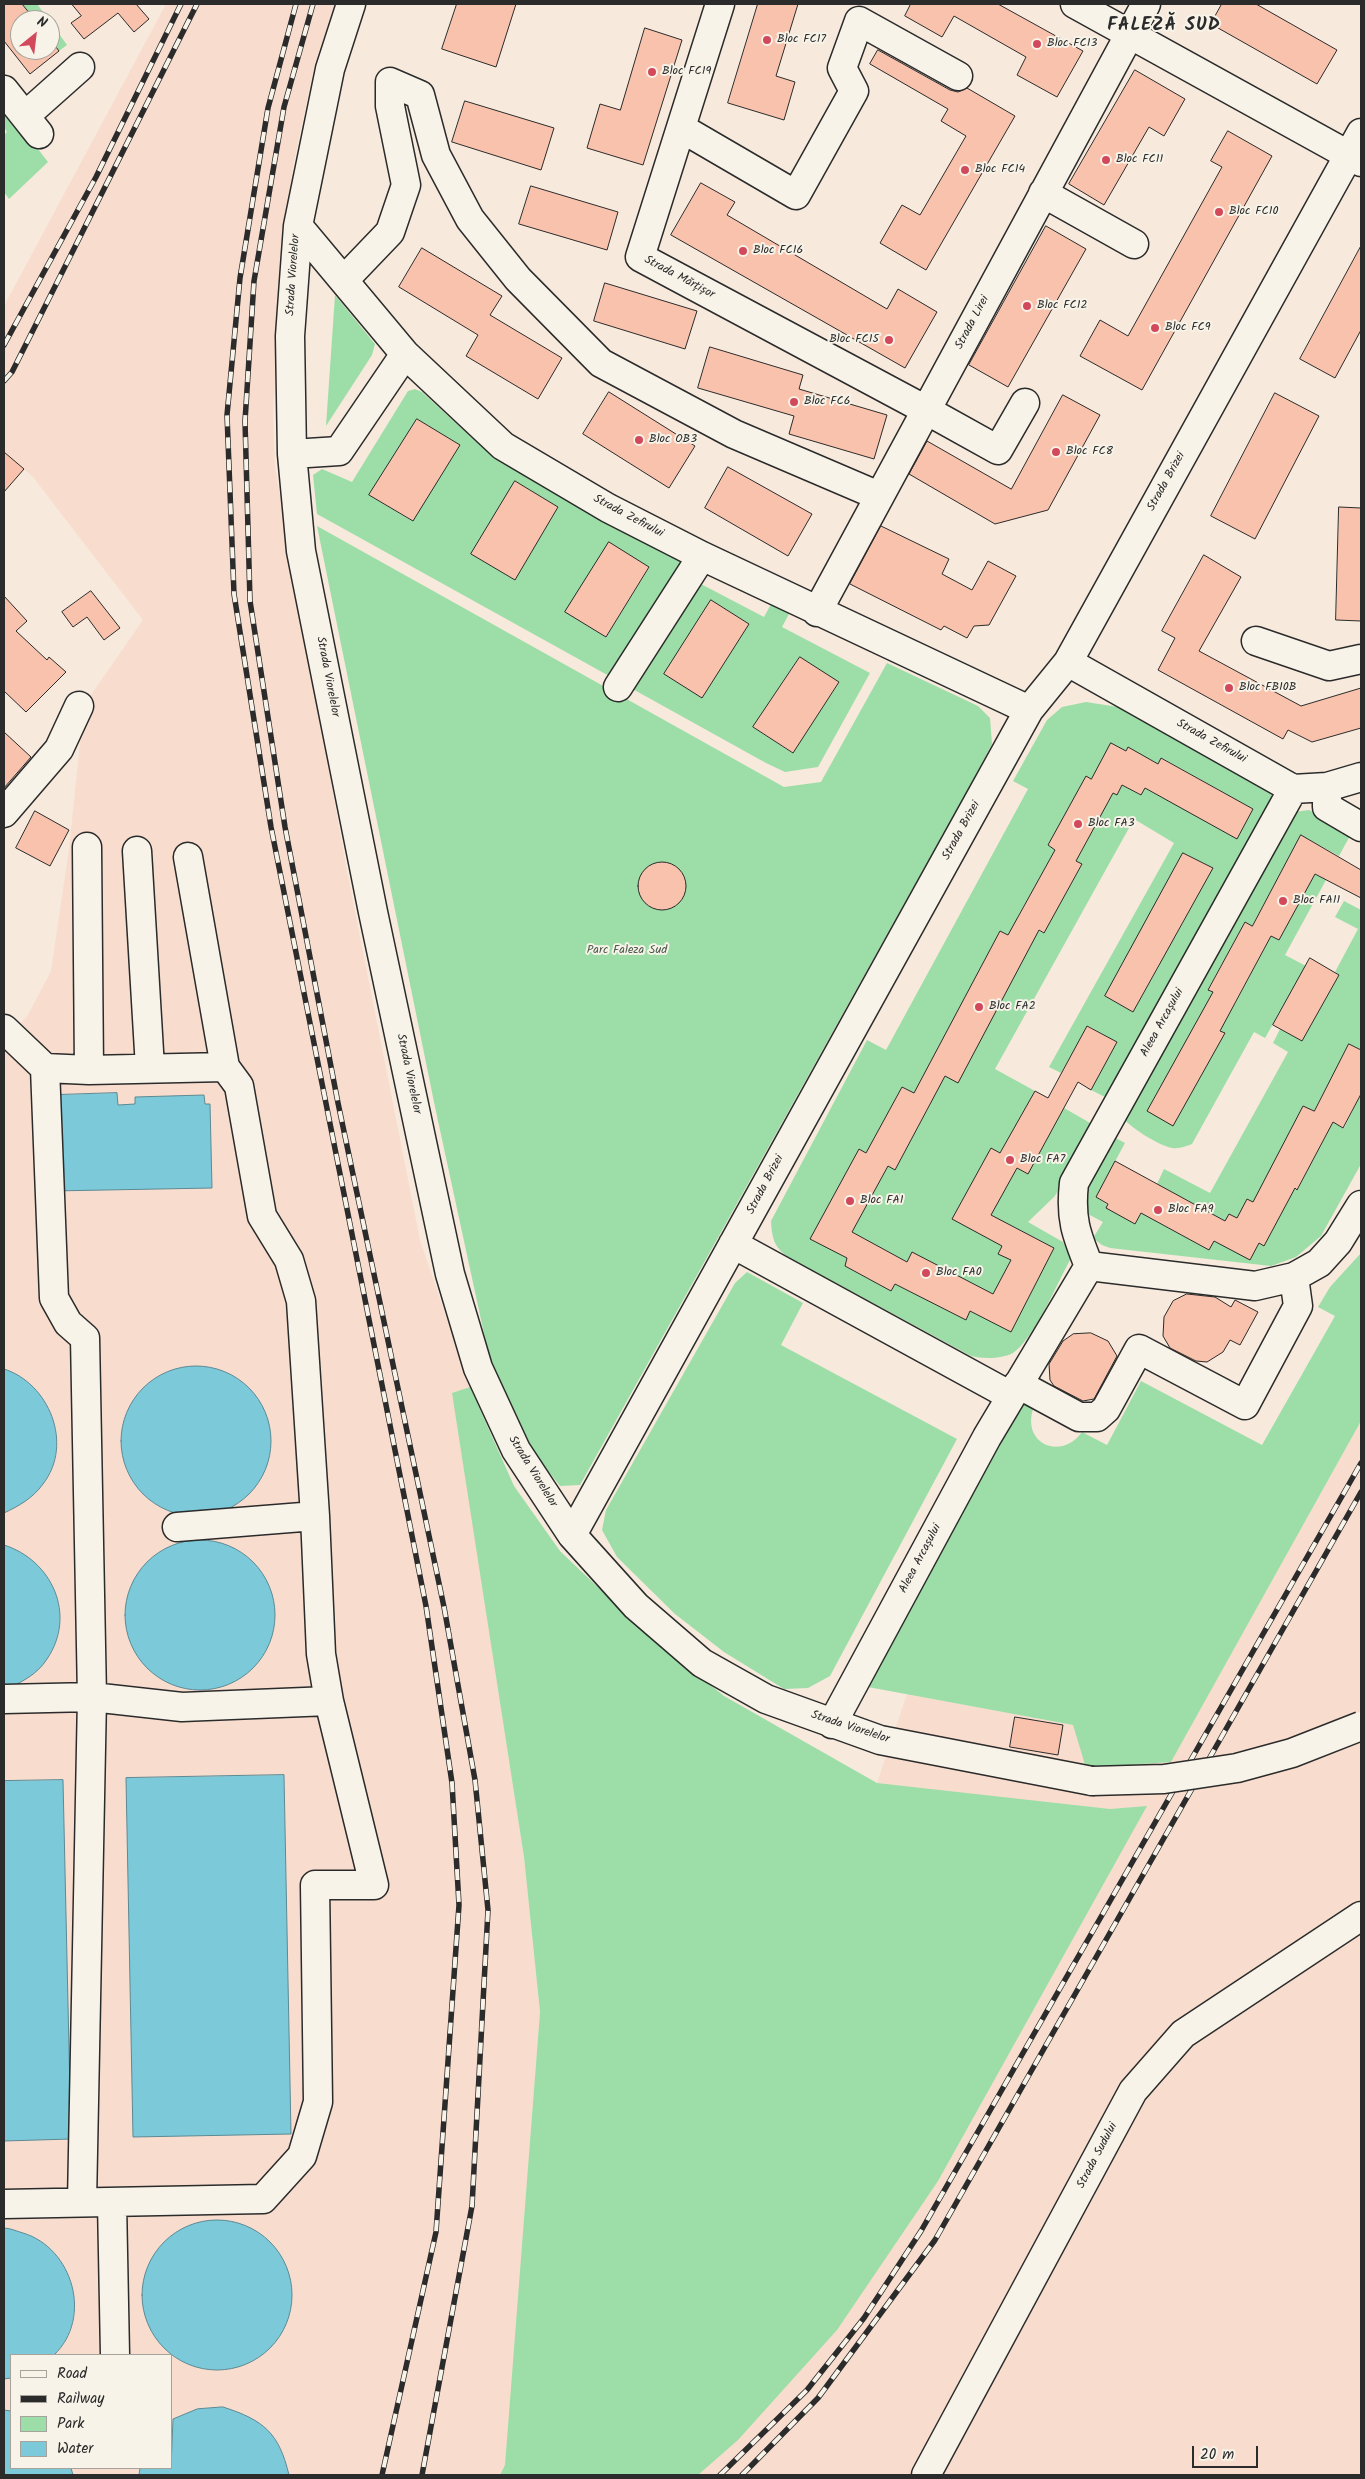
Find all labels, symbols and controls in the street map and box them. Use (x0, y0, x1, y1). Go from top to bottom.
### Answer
north arrow (10, 10, 60, 60)
text: N (33, 11, 51, 35)
district label: FALEZĂ SUD (1106, 16, 1222, 38)
place label: Bloc FC17 (777, 33, 826, 47)
marker: Bloc FC17 (761, 34, 773, 46)
place label: Bloc FC13 (1047, 37, 1097, 51)
marker: Bloc FC13 (1031, 38, 1043, 50)
place label: Bloc FC19 (662, 65, 711, 79)
marker: Bloc FC19 (646, 66, 658, 78)
place label: Bloc FC11 (1116, 153, 1163, 167)
marker: Bloc FC11 (1100, 154, 1112, 166)
place label: Bloc FC14 (975, 163, 1025, 177)
marker: Bloc FC14 (959, 164, 971, 176)
place label: Bloc FC10 (1229, 205, 1278, 219)
marker: Bloc FC10 (1213, 206, 1225, 218)
street label: Strada Viorelelor (284, 234, 304, 316)
place label: Bloc FC16 (753, 244, 803, 258)
marker: Bloc FC16 (737, 245, 749, 257)
street label: Strada Mărțișor (641, 253, 717, 303)
street label: Strada Lirei (953, 294, 993, 352)
place label: Bloc FC12 (1037, 299, 1087, 313)
marker: Bloc FC12 (1021, 300, 1033, 312)
place label: Bloc FC9 (1165, 321, 1210, 335)
marker: Bloc FC9 (1149, 322, 1161, 334)
place label: Bloc FC15 (829, 333, 879, 347)
marker: Bloc FC15 (883, 334, 895, 346)
place label: Bloc FC6 (804, 395, 850, 409)
marker: Bloc FC6 (788, 396, 800, 408)
place label: Bloc OB3 (649, 433, 697, 447)
marker: Bloc OB3 (633, 434, 645, 446)
place label: Bloc FC8 (1066, 445, 1113, 459)
marker: Bloc FC8 (1050, 446, 1062, 458)
street label: Strada Brizei (1145, 450, 1189, 514)
street label: Strada Zefirului (590, 492, 666, 542)
street label: Strada Viorelelor (312, 635, 342, 719)
place label: Bloc FB10B (1239, 681, 1297, 695)
marker: Bloc FB10B (1223, 682, 1235, 694)
street label: Strada Zefirului (1174, 717, 1248, 767)
street label: Strada Brizei (940, 799, 984, 863)
place label: Bloc FA3 (1088, 817, 1135, 831)
marker: Bloc FA3 (1072, 818, 1084, 830)
place label: Bloc FA11 (1293, 894, 1340, 908)
marker: Bloc FA11 (1277, 895, 1289, 907)
park label: Parc Faleza Sud (587, 944, 667, 958)
street label: Aleea Arcașului (1138, 986, 1188, 1060)
place label: Bloc FA2 (989, 1000, 1036, 1014)
marker: Bloc FA2 (973, 1001, 985, 1013)
street label: Strada Viorelelor (392, 1033, 424, 1115)
street label: Strada Brizei (744, 1153, 788, 1217)
place label: Bloc FA7 (1020, 1153, 1065, 1167)
marker: Bloc FA7 (1004, 1154, 1016, 1166)
place label: Bloc FA1 (860, 1194, 904, 1208)
marker: Bloc FA1 (844, 1195, 856, 1207)
place label: Bloc FA9 (1168, 1203, 1214, 1217)
marker: Bloc FA9 (1152, 1204, 1164, 1216)
place label: Bloc FA0 (936, 1266, 982, 1280)
marker: Bloc FA0 (920, 1267, 932, 1279)
street label: Strada Viorelelor (504, 1434, 560, 1510)
street label: Aleea Arcașului (897, 1522, 945, 1596)
street label: Strada Viorelelor (809, 1709, 891, 1747)
street label: Strada Sudului (1075, 2121, 1121, 2191)
legend (10, 2354, 172, 2469)
text: Road (57, 2362, 87, 2386)
text: Railway (57, 2387, 104, 2411)
text: Park (57, 2412, 84, 2436)
scale bar (1195, 2436, 1261, 2468)
text: Water (57, 2437, 93, 2461)
text: 20 m (1200, 2443, 1234, 2467)

